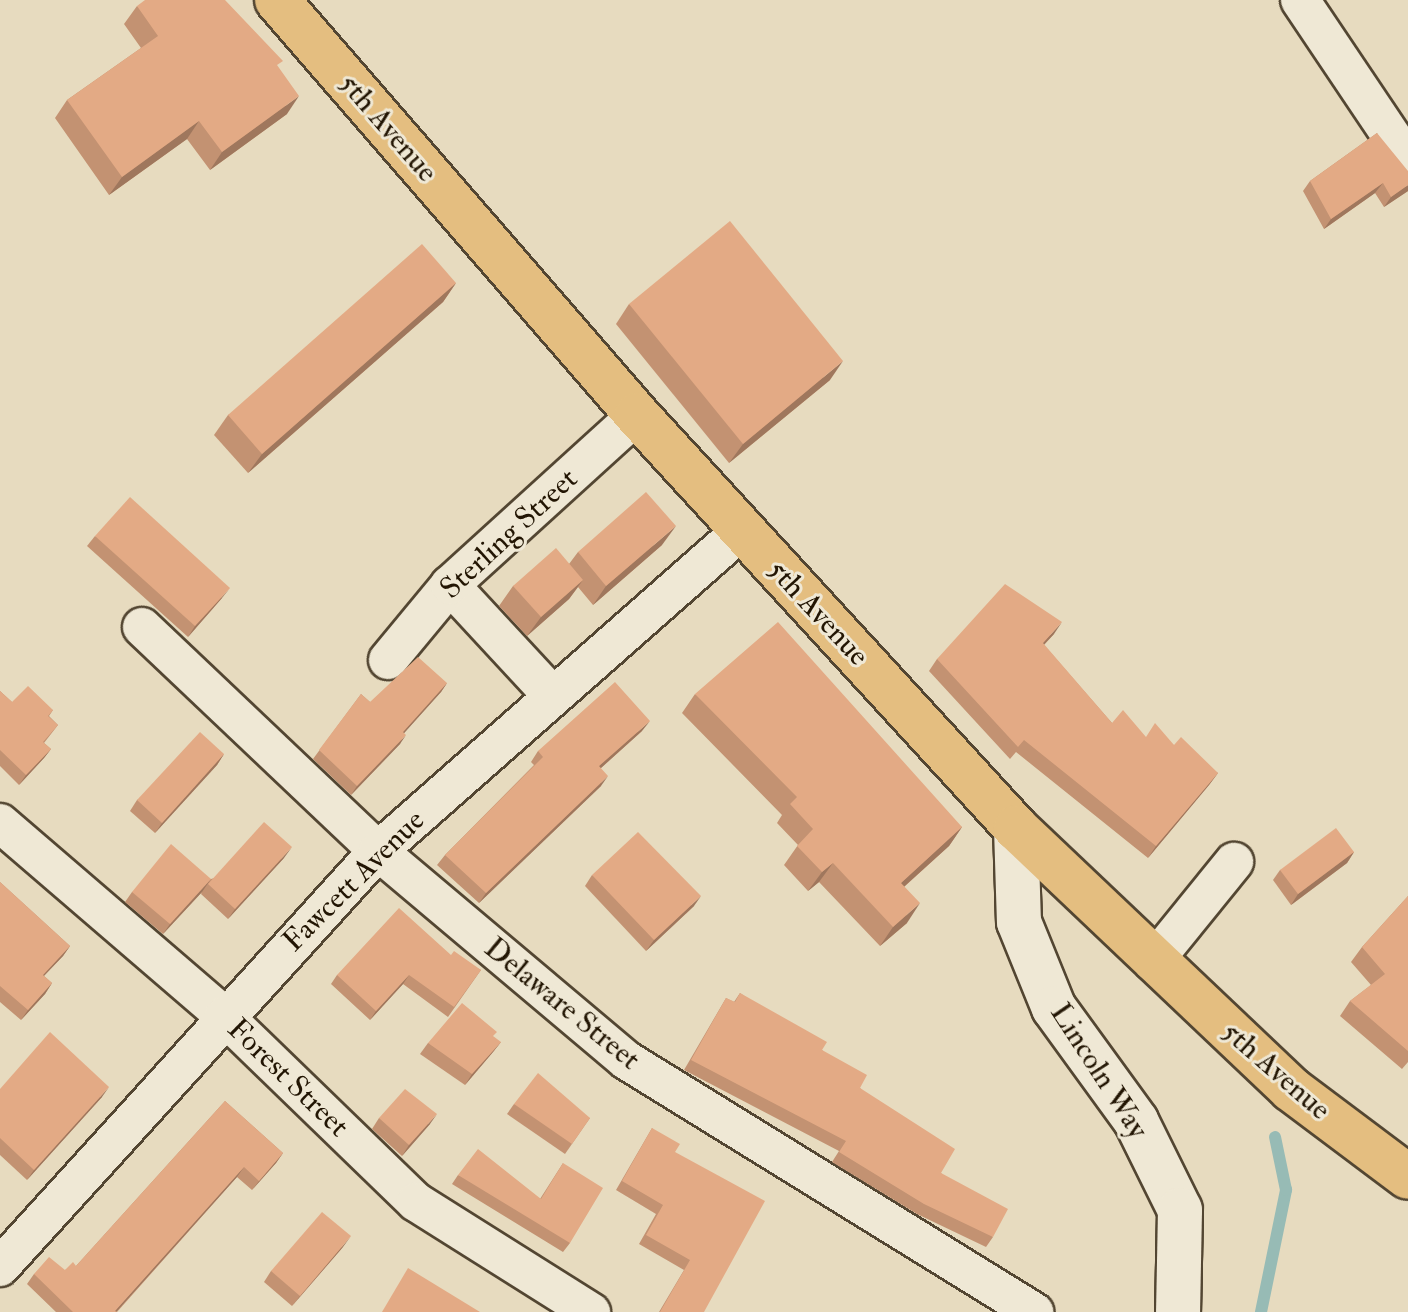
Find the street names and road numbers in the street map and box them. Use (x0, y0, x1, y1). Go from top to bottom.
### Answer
street label: 5th Avenue (331, 66, 445, 190)
street label: Sterling Street (433, 461, 585, 607)
street label: 5th Avenue (760, 553, 876, 673)
street label: Fawcett Avenue (276, 803, 432, 959)
street label: Delaware Street (477, 930, 647, 1078)
street label: Lincoln Way (1042, 997, 1156, 1145)
street label: Forest Street (220, 1011, 356, 1145)
street label: 5th Avenue (1214, 1014, 1338, 1128)

